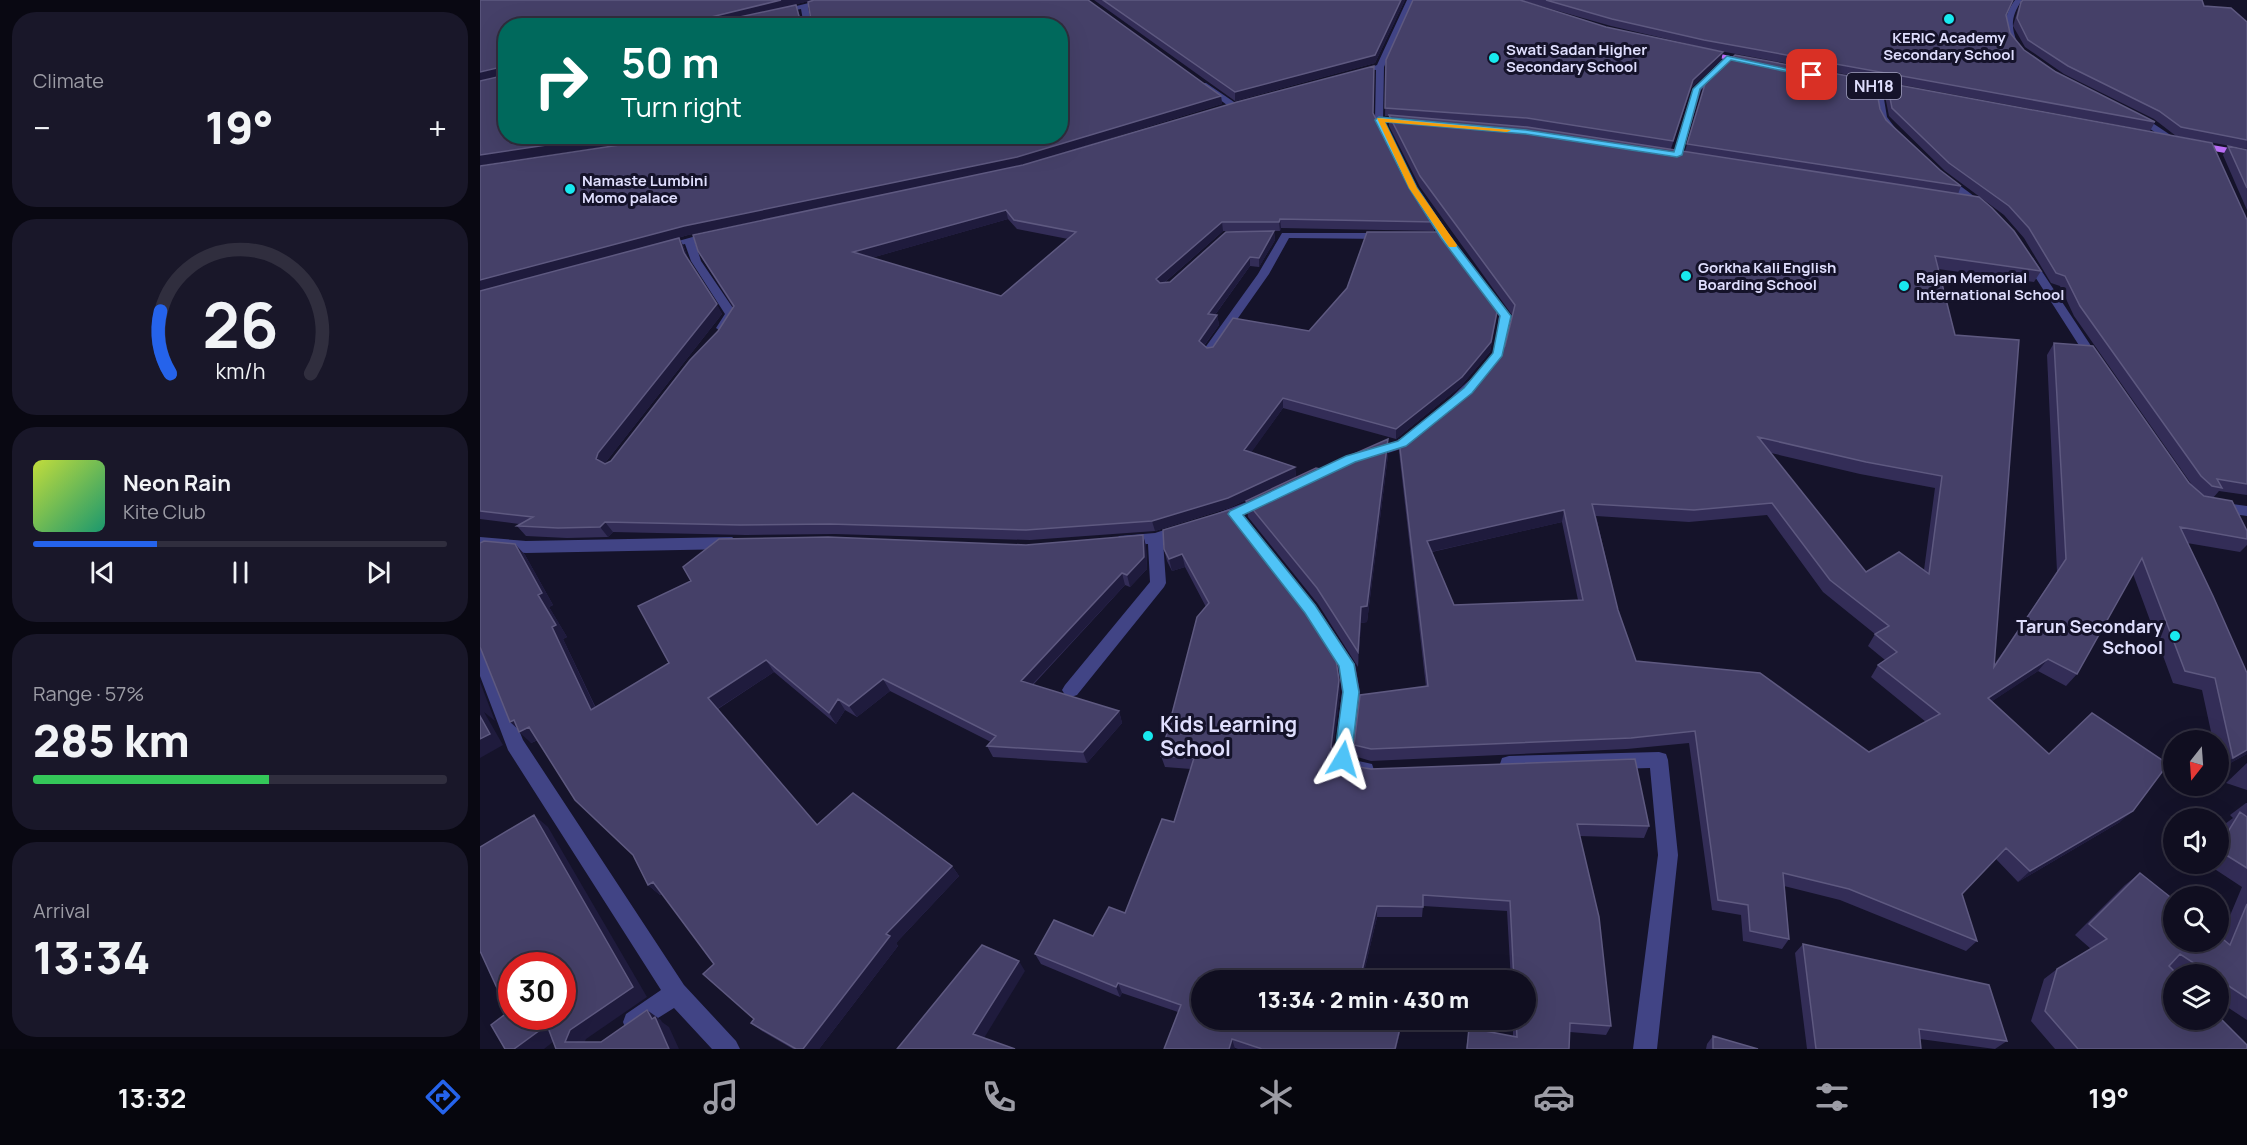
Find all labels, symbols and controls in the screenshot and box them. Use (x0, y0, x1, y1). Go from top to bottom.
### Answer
marker: KERIC Academy Secondary School (1942, 12, 1956, 26)
place label: KERIC Academy Secondary School (1883, 27, 2015, 65)
text: 50 m (621, 33, 719, 91)
place label: Swati Sadan Higher Secondary School (1506, 39, 1647, 77)
icon: right (522, 42, 600, 120)
pin (1786, 49, 1837, 100)
marker: Swati Sadan Higher Secondary School (1487, 51, 1501, 65)
icon: arrive (1795, 58, 1828, 91)
text: Climate (33, 67, 104, 94)
road number: NH18 (1847, 73, 1901, 99)
text: Turn right (621, 88, 742, 125)
text: 19° (205, 96, 274, 158)
text: − (33, 105, 51, 150)
text: + (428, 105, 447, 150)
place label: Namaste Lumbini Momo palace (582, 170, 708, 208)
marker: Namaste Lumbini Momo palace (563, 182, 577, 196)
place label: Gorkha Kali English Boarding School (1698, 257, 1836, 295)
place label: Rajan Memorial International School (1916, 267, 2065, 305)
marker: Gorkha Kali English Boarding School (1679, 269, 1693, 283)
marker: Rajan Memorial International School (1897, 279, 1911, 293)
text: 26 (202, 281, 278, 367)
text: km/h (215, 357, 265, 386)
text: Neon Rain (123, 468, 231, 498)
text: Kite Club (123, 498, 206, 525)
icon: previous (86, 556, 119, 589)
icon: pause (224, 556, 257, 589)
icon: next (362, 556, 395, 589)
place label: Tarun Secondary School (2016, 614, 2163, 659)
marker: Tarun Secondary School (2168, 629, 2182, 643)
text: Range · 57% (33, 680, 144, 707)
text: 285 km (33, 709, 190, 771)
place label: Kids Learning School (1160, 710, 1297, 762)
position arrow (1311, 727, 1375, 791)
marker: Kids Learning School (1141, 729, 1155, 743)
north arrow (2163, 730, 2229, 796)
map controls (2163, 730, 2229, 1030)
button: sound (2163, 808, 2229, 874)
button: search (2163, 886, 2229, 952)
text: Arrival (33, 897, 90, 924)
text: 13:34 (33, 926, 150, 988)
speed limit sign: 30 (498, 952, 576, 1030)
button: layers (2163, 964, 2229, 1030)
text: 13:34 · 2 min · 430 m (1258, 985, 1469, 1015)
icon: directions (422, 1076, 464, 1118)
icon: music (700, 1076, 742, 1118)
icon: phone (978, 1076, 1020, 1118)
icon: climate (1255, 1076, 1297, 1118)
icon: car (1533, 1076, 1575, 1118)
icon: filters (1811, 1076, 1853, 1118)
text: 13:32 (118, 1079, 186, 1116)
text: 19° (2088, 1079, 2129, 1116)

